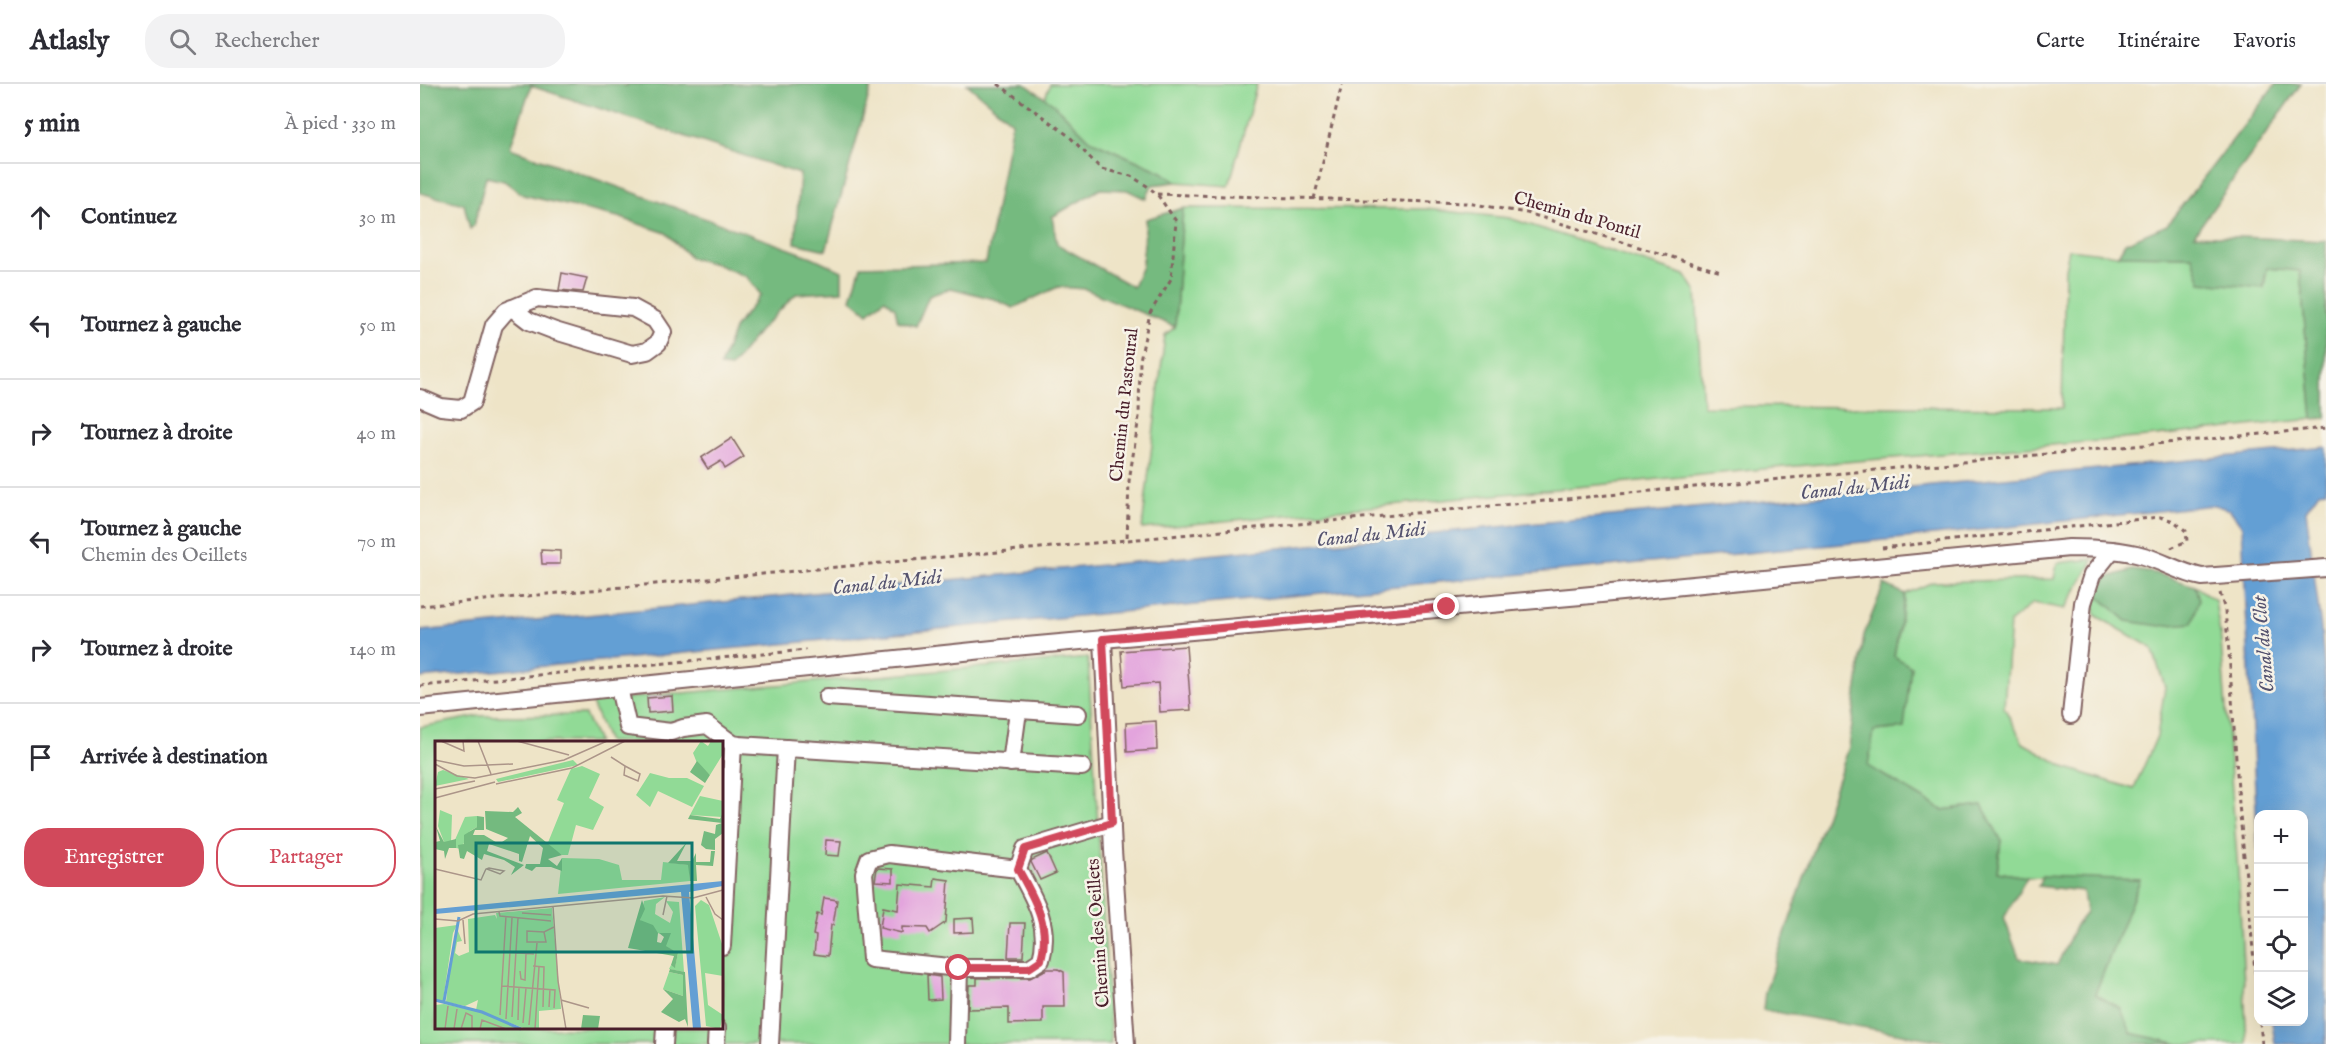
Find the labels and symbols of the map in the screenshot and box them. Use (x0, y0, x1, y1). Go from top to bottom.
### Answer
street label: Chemin du Pontil (1511, 187, 1643, 245)
street label: Chemin du Pastoural (1105, 327, 1145, 483)
water label: Canal du Midi (1799, 470, 1912, 506)
water label: Canal du Midi (1315, 517, 1428, 553)
water label: Canal du Midi (831, 565, 944, 601)
route end (1433, 593, 1459, 619)
water label: Canal du Clot (2247, 593, 2281, 694)
inset map (435, 741, 723, 1029)
street label: Chemin des Oeillets (1082, 858, 1116, 1008)
route start (945, 954, 971, 980)

